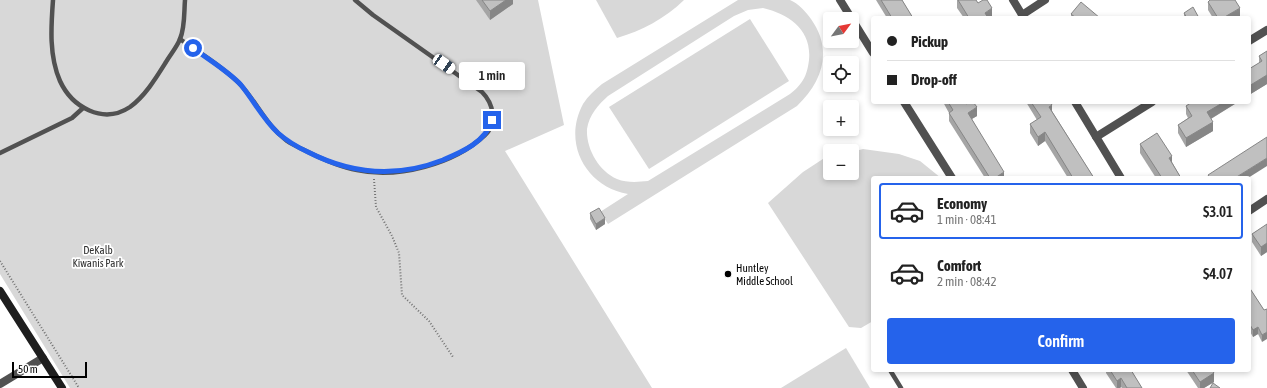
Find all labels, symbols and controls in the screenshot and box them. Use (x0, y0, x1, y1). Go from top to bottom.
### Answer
north arrow (823, 12, 859, 48)
map controls (823, 12, 859, 180)
text: Pickup (911, 33, 948, 50)
route start (184, 39, 202, 57)
car (431, 52, 457, 76)
button: locate (823, 56, 859, 92)
callout: 1 min (459, 62, 525, 90)
text: 1 min (479, 68, 505, 83)
text: Drop-off (911, 71, 957, 88)
button: + (823, 100, 859, 136)
route end (483, 111, 501, 129)
button: − (823, 144, 859, 180)
icon: car (889, 193, 925, 229)
text: Economy (937, 195, 987, 212)
text: $3.01 (1203, 203, 1233, 220)
text: 1 min · 08:41 (937, 212, 997, 227)
park label: DeKalb Kiwanis Park (72, 244, 124, 269)
icon: car (889, 255, 925, 291)
text: Comfort (937, 257, 981, 274)
place label: Huntley Middle School (736, 262, 793, 287)
text: $4.07 (1203, 265, 1233, 282)
marker: Huntley Middle School (723, 269, 733, 279)
text: 2 min · 08:42 (937, 274, 997, 289)
button: Confirm (887, 318, 1235, 364)
scale bar (12, 360, 87, 379)
text: 50 m (18, 363, 38, 375)

